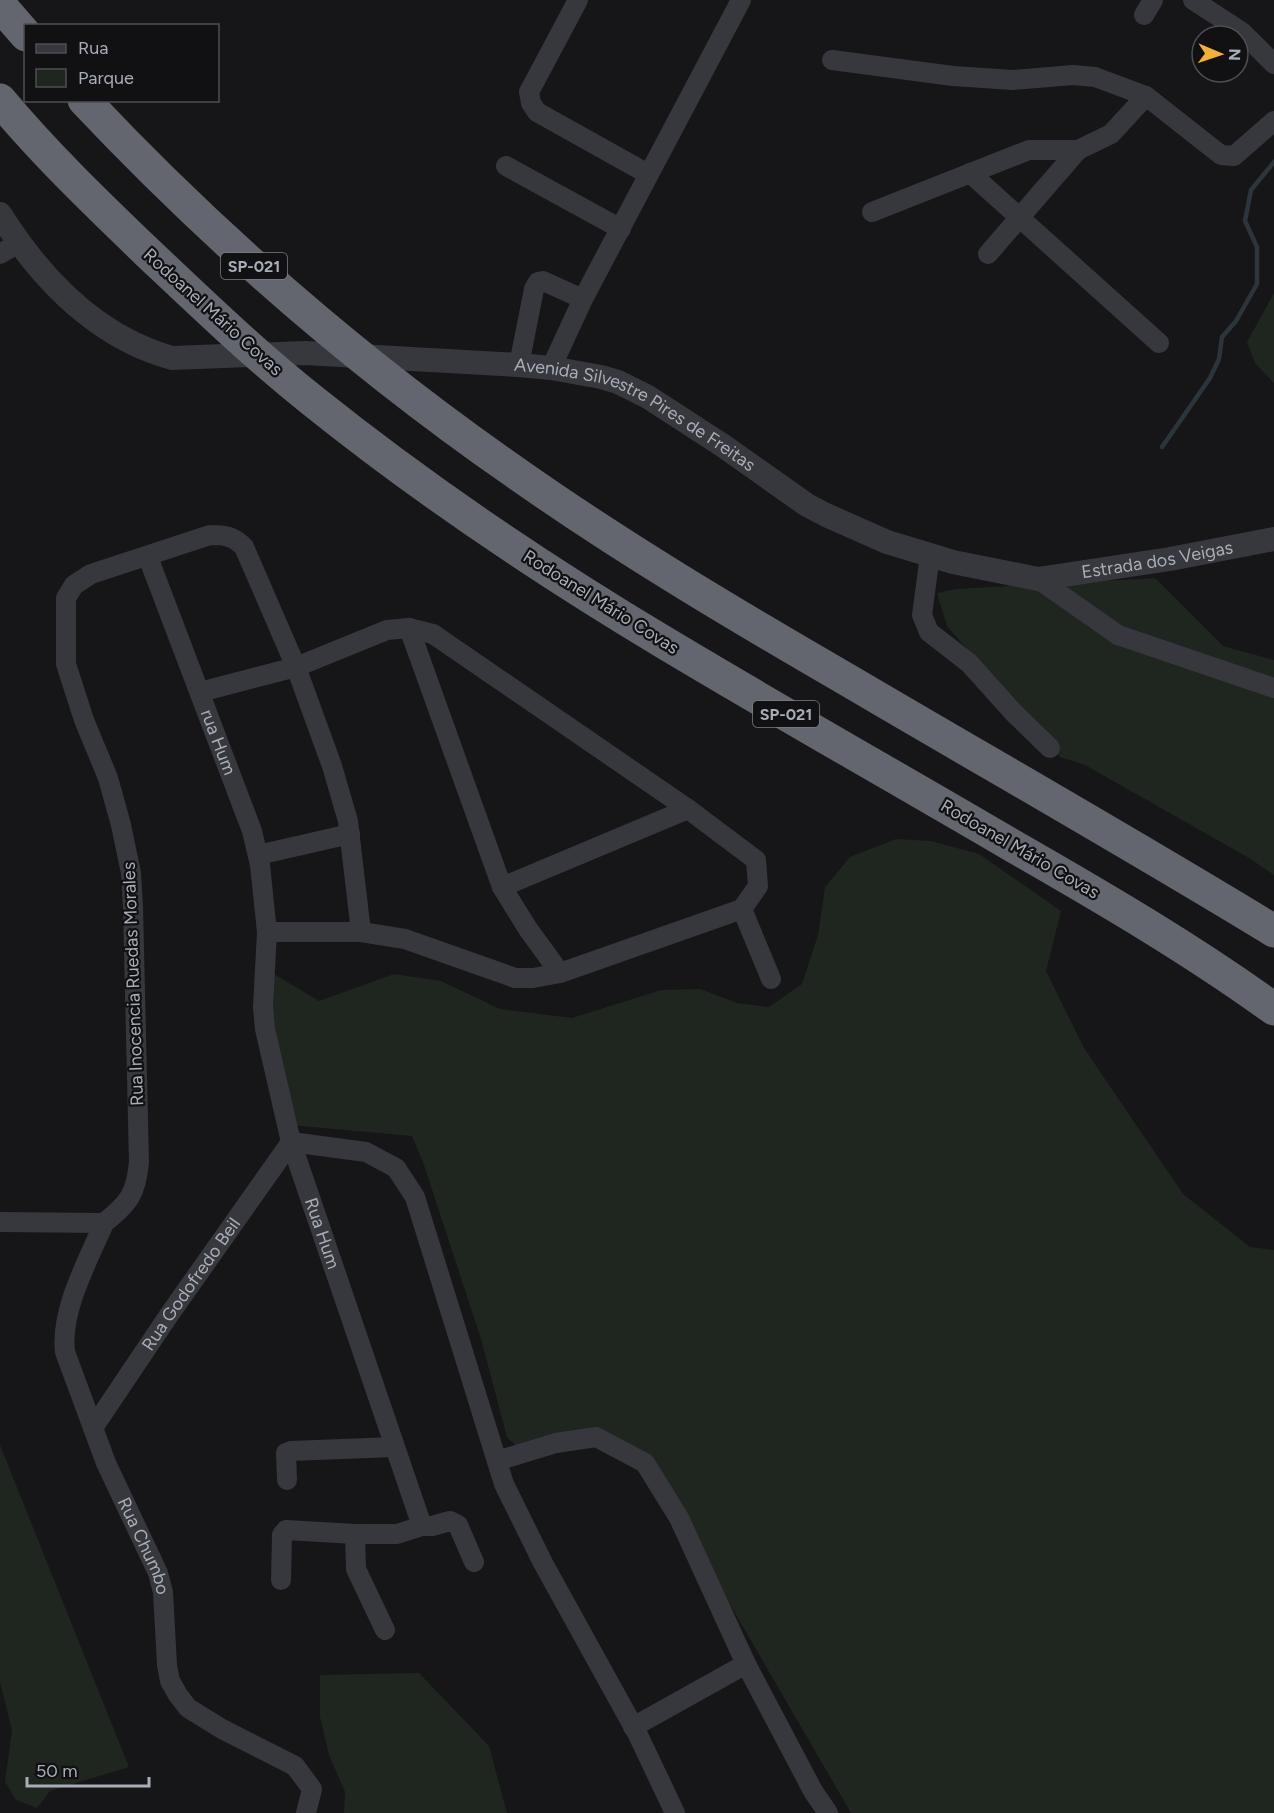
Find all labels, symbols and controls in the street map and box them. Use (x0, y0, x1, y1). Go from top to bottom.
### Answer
legend (24, 24, 219, 102)
north arrow (1190, 24, 1250, 84)
text: Rua (78, 37, 109, 59)
text: N (1225, 48, 1244, 61)
text: Parque (78, 67, 134, 89)
street label: Rodoanel Mário Covas (139, 244, 287, 380)
road number: SP-021 (221, 253, 287, 279)
street label: Avenida Silvestre Pires de Freitas (513, 354, 760, 476)
street label: Estrada dos Veigas (1080, 536, 1235, 583)
street label: Rodoanel Mário Covas (519, 545, 683, 659)
road number: SP-021 (753, 701, 819, 727)
street label: rua Hum (196, 706, 241, 778)
street label: Rodoanel Mário Covas (937, 795, 1103, 903)
street label: Rua Inocencia Ruedas Morales (118, 862, 148, 1106)
street label: Rua Hum (300, 1195, 344, 1272)
street label: Rua Godofredo Beil (137, 1214, 245, 1355)
street label: Rua Chumbo (113, 1494, 174, 1597)
scale bar (27, 1750, 148, 1788)
text: 50 m (36, 1760, 78, 1782)

